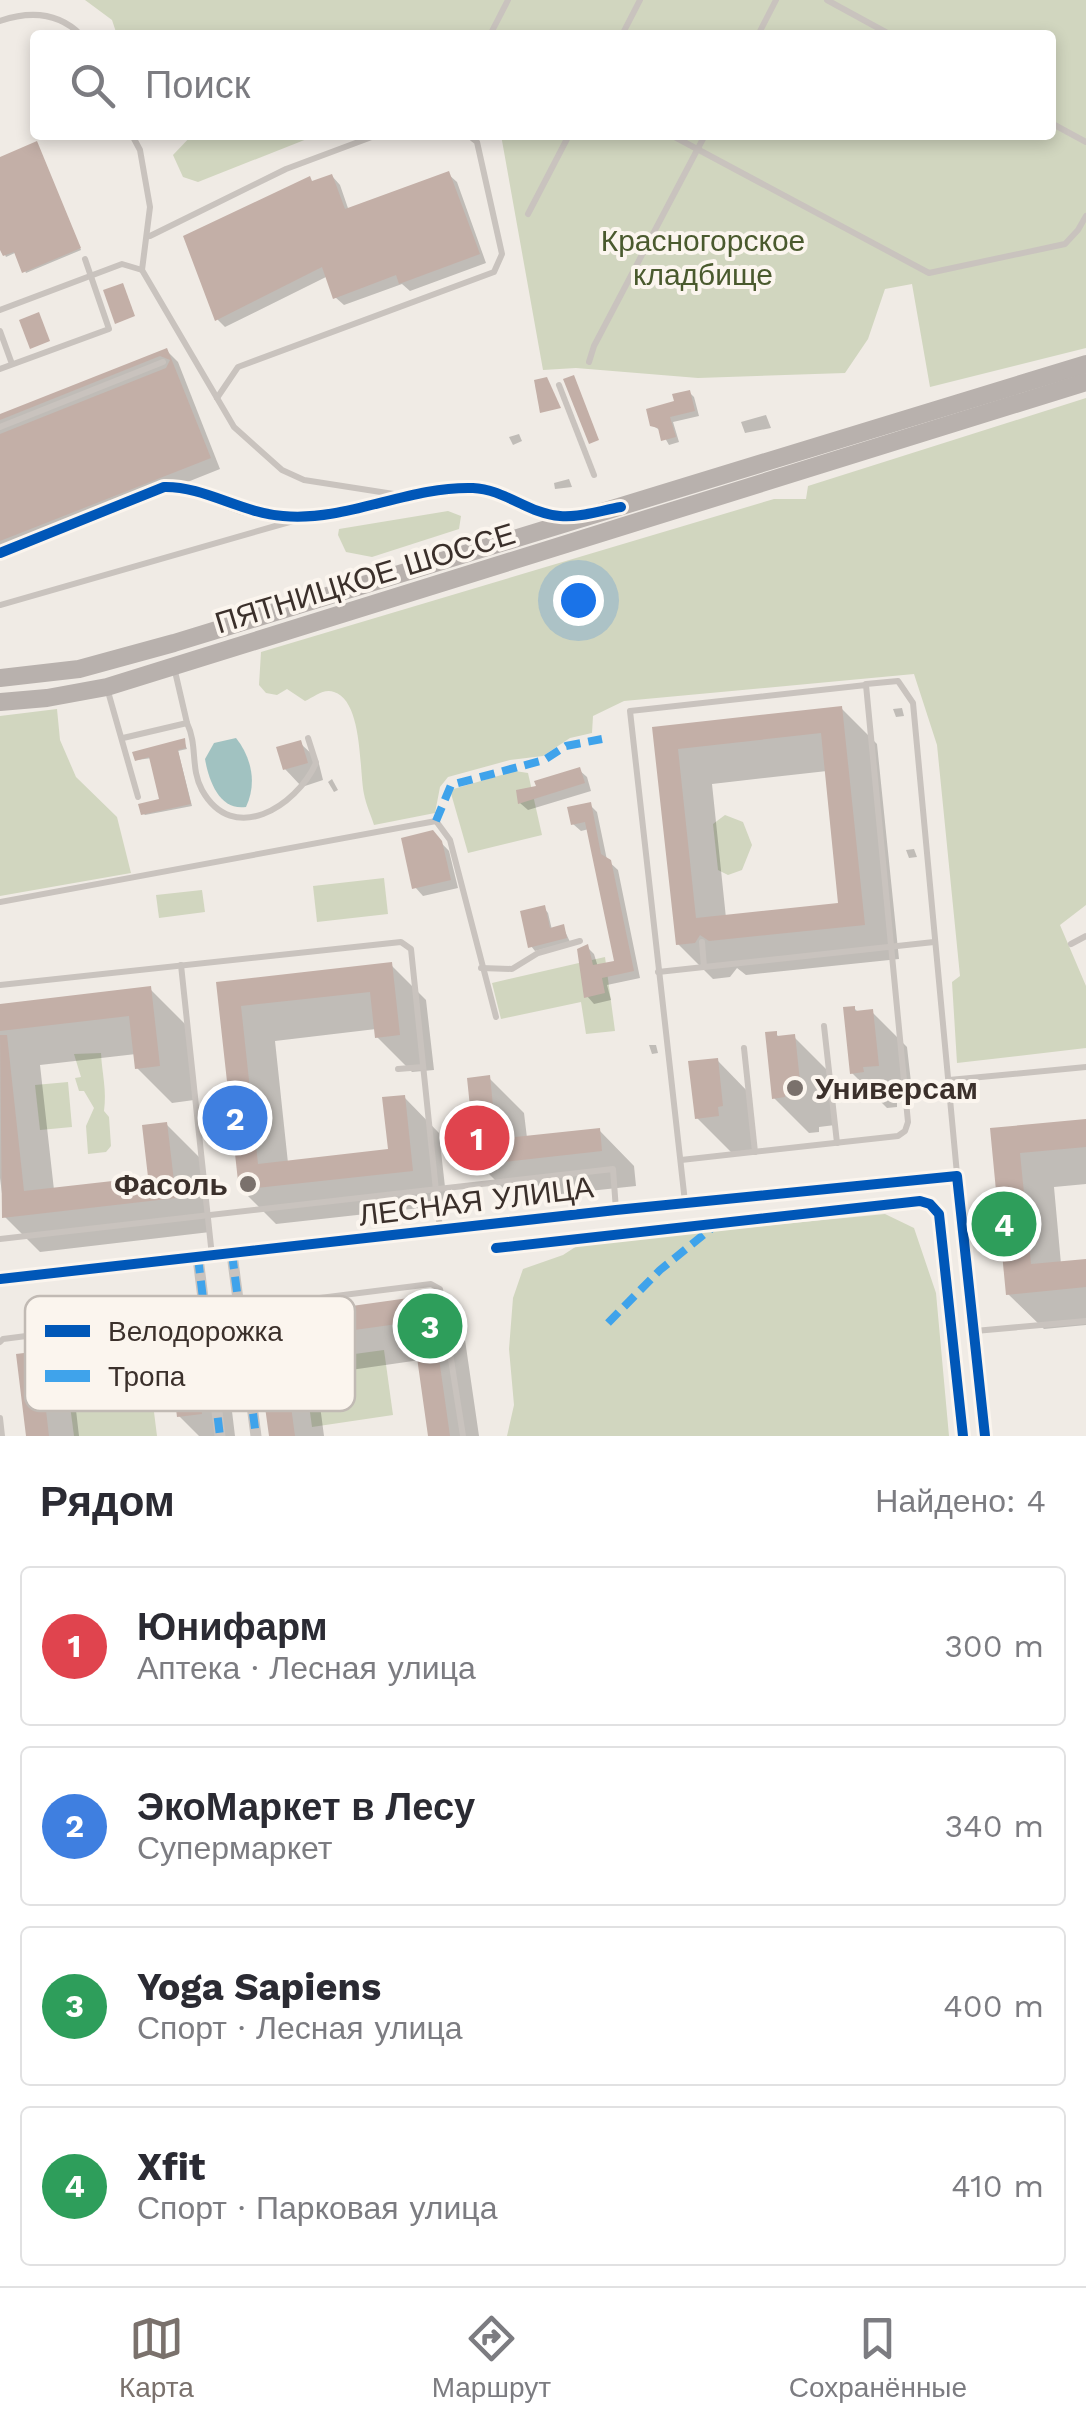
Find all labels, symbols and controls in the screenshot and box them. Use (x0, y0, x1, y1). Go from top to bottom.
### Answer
search box (30, 30, 1056, 140)
icon: search (65, 58, 120, 113)
text: Поиск (145, 63, 250, 107)
park label: Красногорское кладбище (601, 223, 805, 292)
street label: ПЯТНИЦКОЕ ШОССЕ (211, 516, 519, 640)
your location (553, 575, 604, 626)
place label: Универсам (815, 1071, 978, 1106)
marker: Универсам (784, 1077, 806, 1099)
pin: 2 (202, 1080, 268, 1156)
pin: 1 (444, 1100, 510, 1176)
place label: Фасоль (114, 1167, 228, 1202)
street label: ЛЕСНАЯ УЛИЦА (357, 1169, 595, 1233)
marker: Фасоль (237, 1173, 259, 1195)
pin: 4 (972, 1186, 1036, 1262)
pin: 3 (398, 1288, 462, 1364)
legend (25, 1296, 355, 1411)
text: Велодорожка (108, 1315, 283, 1348)
text: Тропа (108, 1360, 186, 1393)
text: Рядом (40, 1477, 175, 1526)
text: Найдено: 4 (875, 1482, 1046, 1520)
text: Юнифарм (137, 1605, 328, 1649)
text: 1 (68, 1627, 81, 1665)
text: 300 m (944, 1627, 1044, 1665)
text: Аптека · Лесная улица (137, 1649, 476, 1687)
text: ЭкоМаркет в Лесу (137, 1785, 475, 1829)
text: 2 (65, 1807, 84, 1845)
text: 340 m (944, 1807, 1044, 1845)
text: Супермаркет (137, 1829, 332, 1867)
text: Yoga Sapiens (137, 1965, 381, 2009)
text: 3 (65, 1987, 84, 2025)
text: 400 m (943, 1987, 1044, 2025)
text: Спорт · Лесная улица (137, 2009, 463, 2047)
text: Xfit (137, 2145, 205, 2189)
text: 4 (64, 2167, 85, 2205)
text: 410 m (951, 2167, 1044, 2205)
text: Спорт · Парковая улица (137, 2189, 497, 2227)
tab: Карта (119, 2311, 194, 2404)
tab: Маршрут (432, 2311, 551, 2404)
tab: Сохранённые (789, 2311, 967, 2404)

